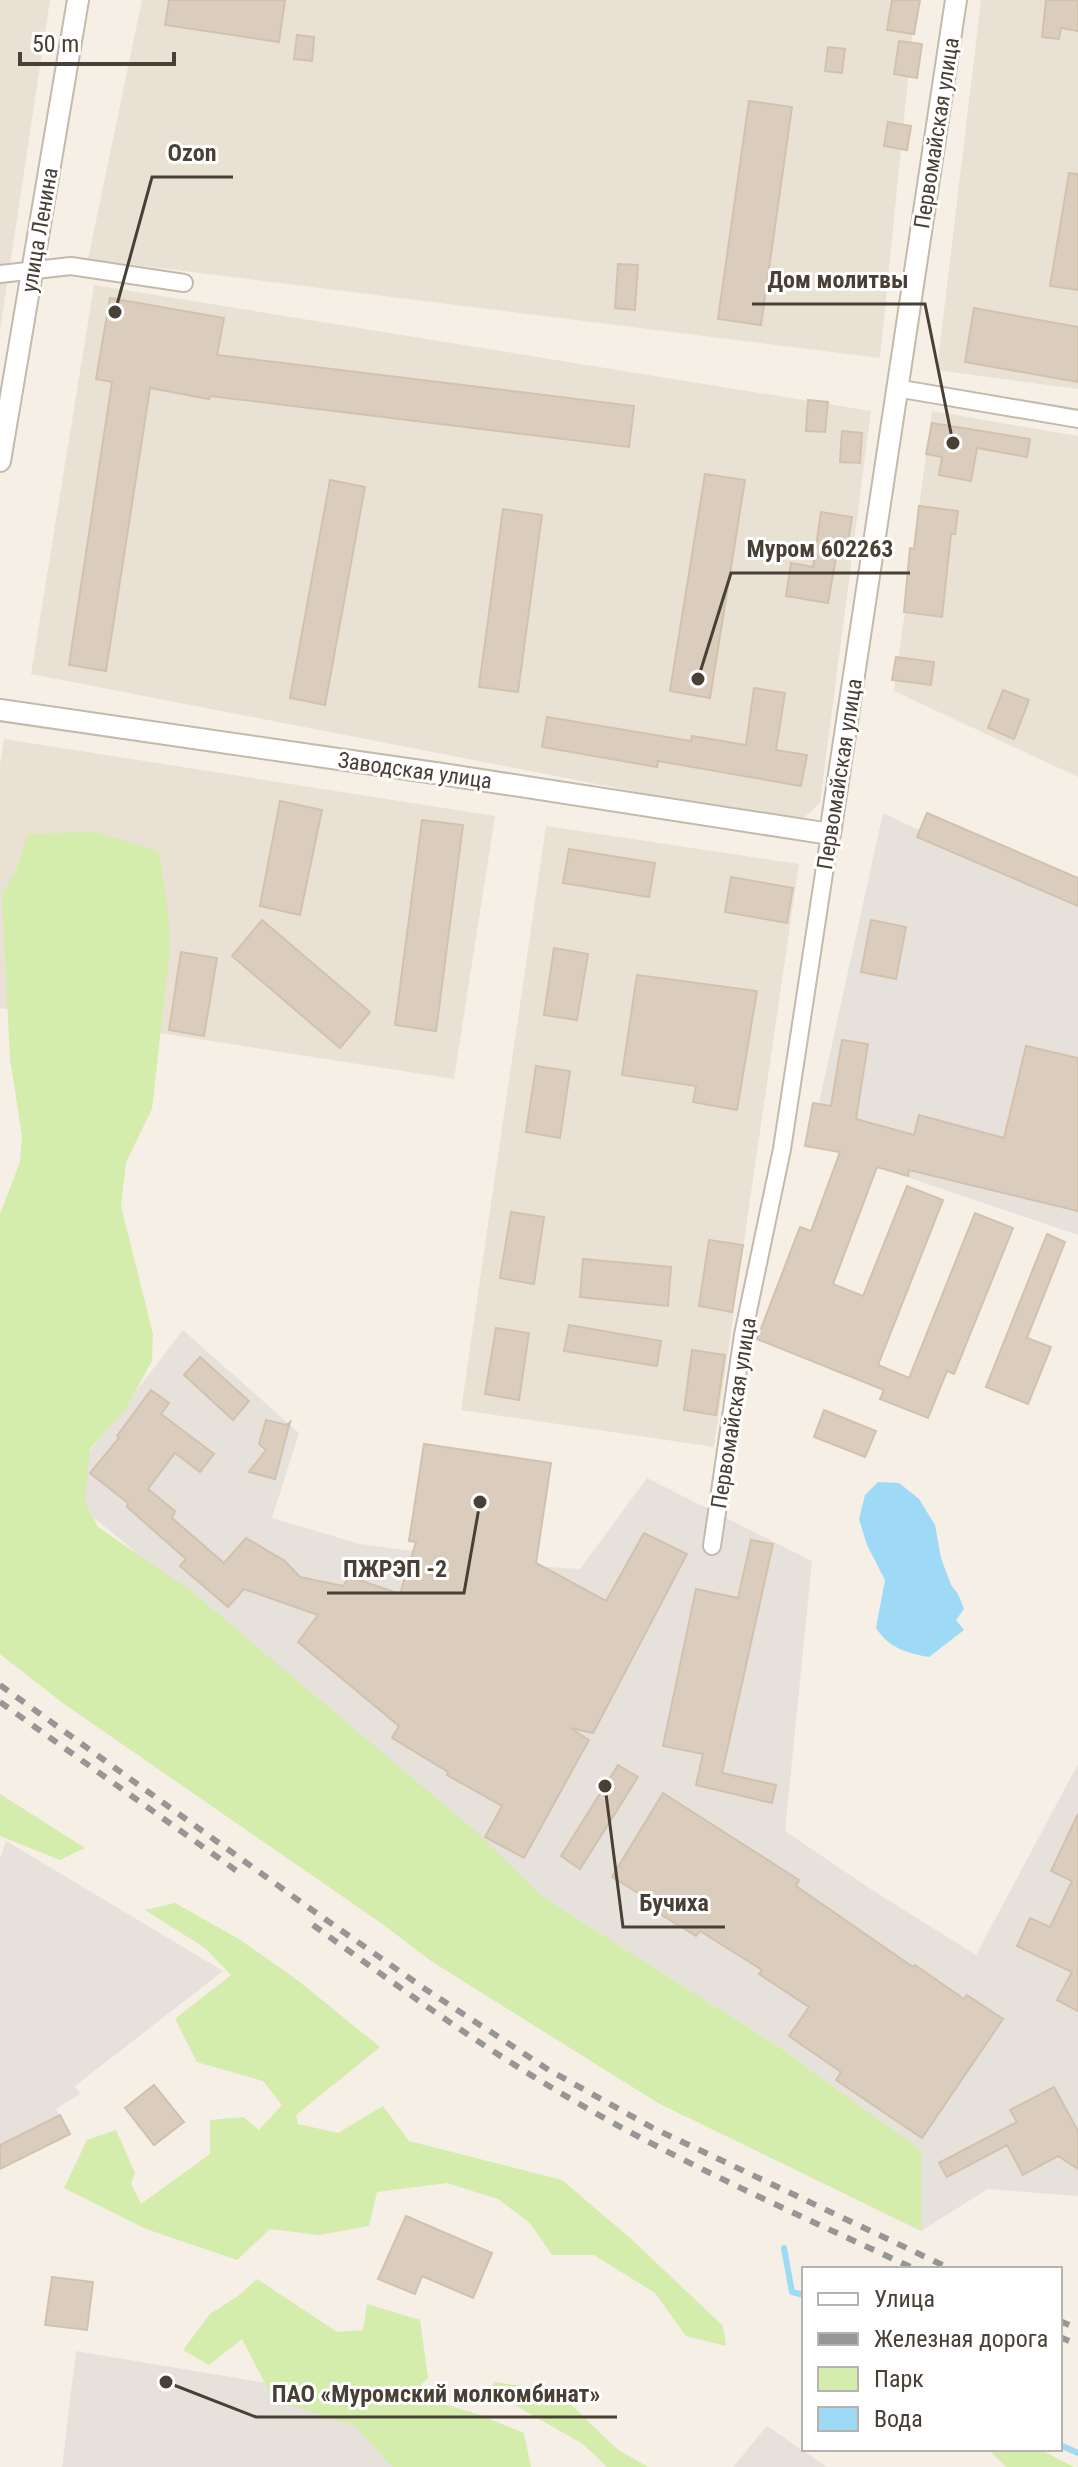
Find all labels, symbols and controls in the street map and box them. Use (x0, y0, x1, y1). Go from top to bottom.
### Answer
scale bar (20, 16, 174, 66)
text: 50 m (32, 30, 79, 58)
street label: Первомайская улица (909, 36, 964, 230)
callout: Ozon (152, 129, 233, 177)
text: Ozon (168, 139, 216, 167)
street label: улица Ленина (16, 166, 63, 294)
callout: Дом молитвы (752, 256, 925, 304)
text: Дом молитвы (767, 266, 909, 294)
callout: Муром 602263 (731, 525, 910, 573)
text: Муром 602263 (747, 535, 893, 563)
street label: Первомайская улица (812, 677, 867, 871)
street label: Заводская улица (336, 747, 494, 794)
street label: Первомайская улица (706, 1316, 761, 1510)
callout: ПЖРЭП -2 (327, 1545, 464, 1593)
text: ПЖРЭП -2 (343, 1555, 447, 1583)
callout: Бучиха (623, 1879, 725, 1927)
text: Бучиха (639, 1889, 709, 1917)
legend (802, 2267, 1062, 2451)
text: Улица (874, 2285, 935, 2313)
text: Железная дорога (874, 2325, 1048, 2353)
text: Парк (874, 2365, 924, 2393)
callout: ПАО «Муромский молкомбинат» (256, 2369, 617, 2417)
text: ПАО «Муромский молкомбинат» (272, 2380, 600, 2408)
text: Вода (874, 2405, 923, 2433)

